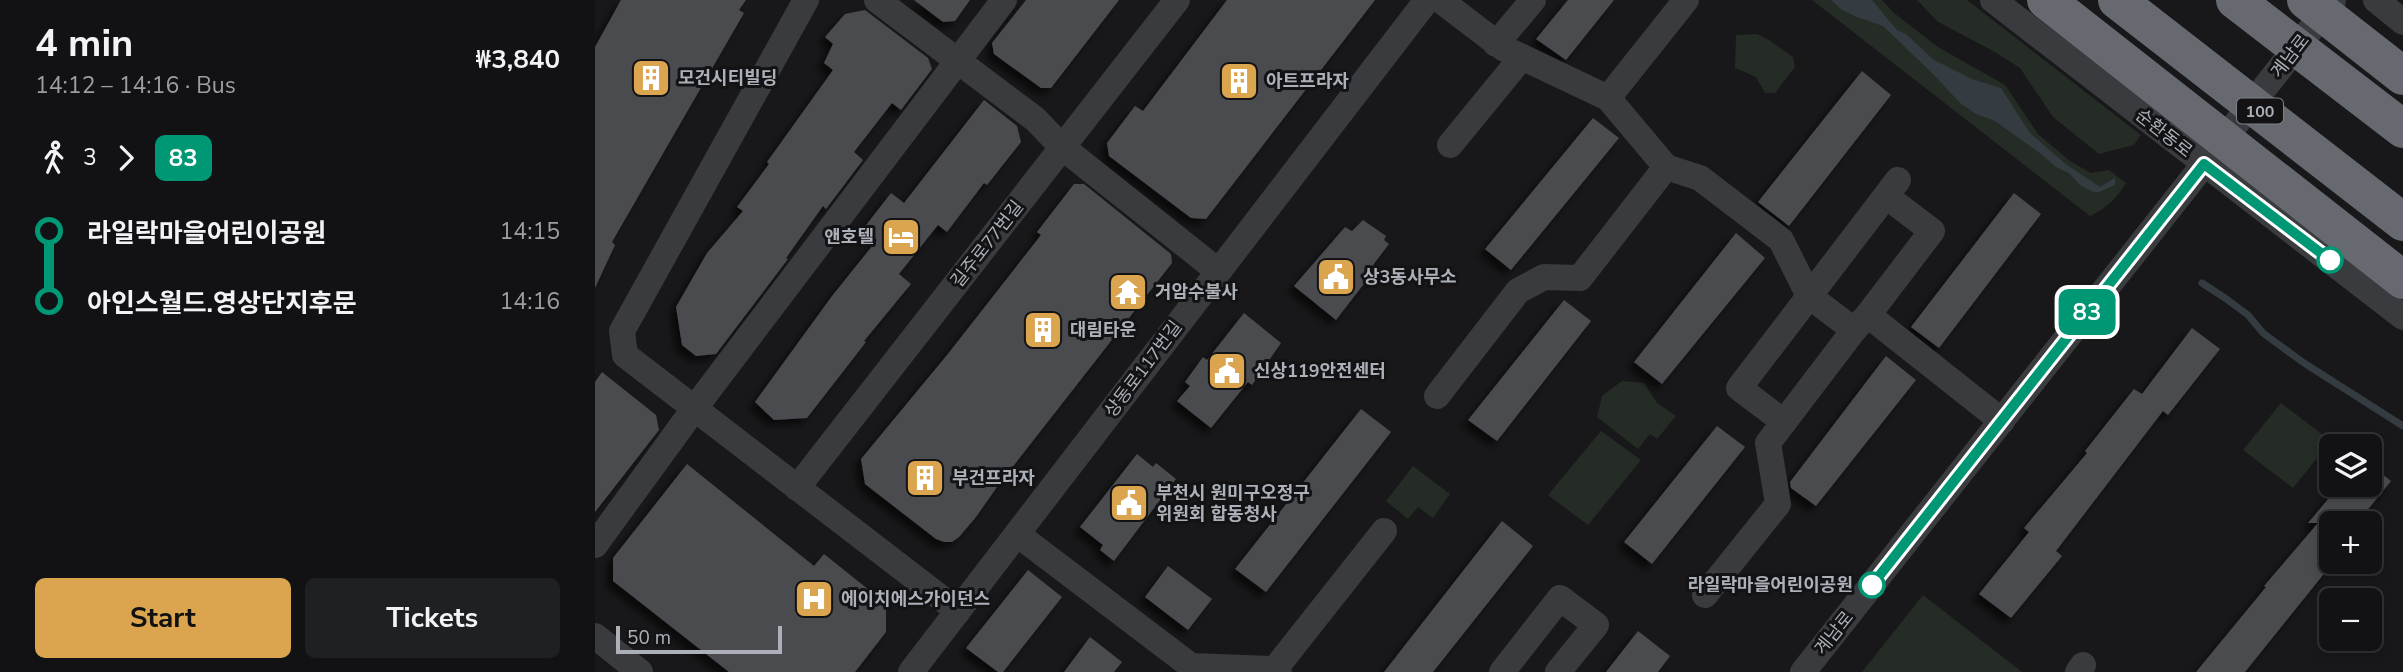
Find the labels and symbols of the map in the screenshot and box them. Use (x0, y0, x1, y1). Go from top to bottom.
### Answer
street label: 계남로 (2265, 29, 2315, 83)
building icon: 모건시티빌딩 (630, 57, 672, 99)
building icon: 아트프라자 (1218, 60, 1260, 102)
place label: 모건시티빌딩 (678, 66, 777, 90)
place label: 아트프라자 (1266, 69, 1349, 93)
road number: 100 (2237, 99, 2283, 124)
street label: 순환동로 (2131, 103, 2197, 163)
street label: 길주로77번길 (945, 195, 1029, 293)
hotel icon: 앤호텔 (880, 216, 922, 258)
place label: 앤호텔 (824, 225, 874, 249)
unlabelled marker (2317, 247, 2343, 273)
public building icon: 상3동사무소 (1315, 256, 1357, 298)
place label: 상3동사무소 (1363, 265, 1457, 289)
temple icon: 거암수불사 (1107, 271, 1149, 313)
place label: 거암수불사 (1155, 280, 1238, 304)
line badge: 83 (2055, 289, 2119, 335)
building icon: 대림타운 (1022, 309, 1064, 351)
street label: 상동로117번길 (1099, 316, 1187, 422)
place label: 대림타운 (1070, 318, 1136, 342)
public building icon: 신상119안전센터 (1206, 350, 1248, 392)
place label: 신상119안전센터 (1254, 359, 1386, 383)
building icon: 부건프라자 (904, 457, 946, 499)
place label: 부건프라자 (952, 466, 1035, 490)
place label: 부천시 원미구오정구 위원회 합동청사 (1156, 481, 1310, 526)
public building icon: 부천시 원미구오정구 위원회 합동청사 (1108, 482, 1150, 524)
marker: 라일락마을어린이공원 (1859, 572, 1885, 598)
place label: 라일락마을어린이공원 (1687, 573, 1853, 597)
hospital icon: 에이치에스가이던스 (793, 578, 835, 620)
place label: 에이치에스가이던스 (841, 587, 990, 611)
street label: 계남로 (1809, 606, 1859, 660)
scale bar (616, 623, 782, 655)

